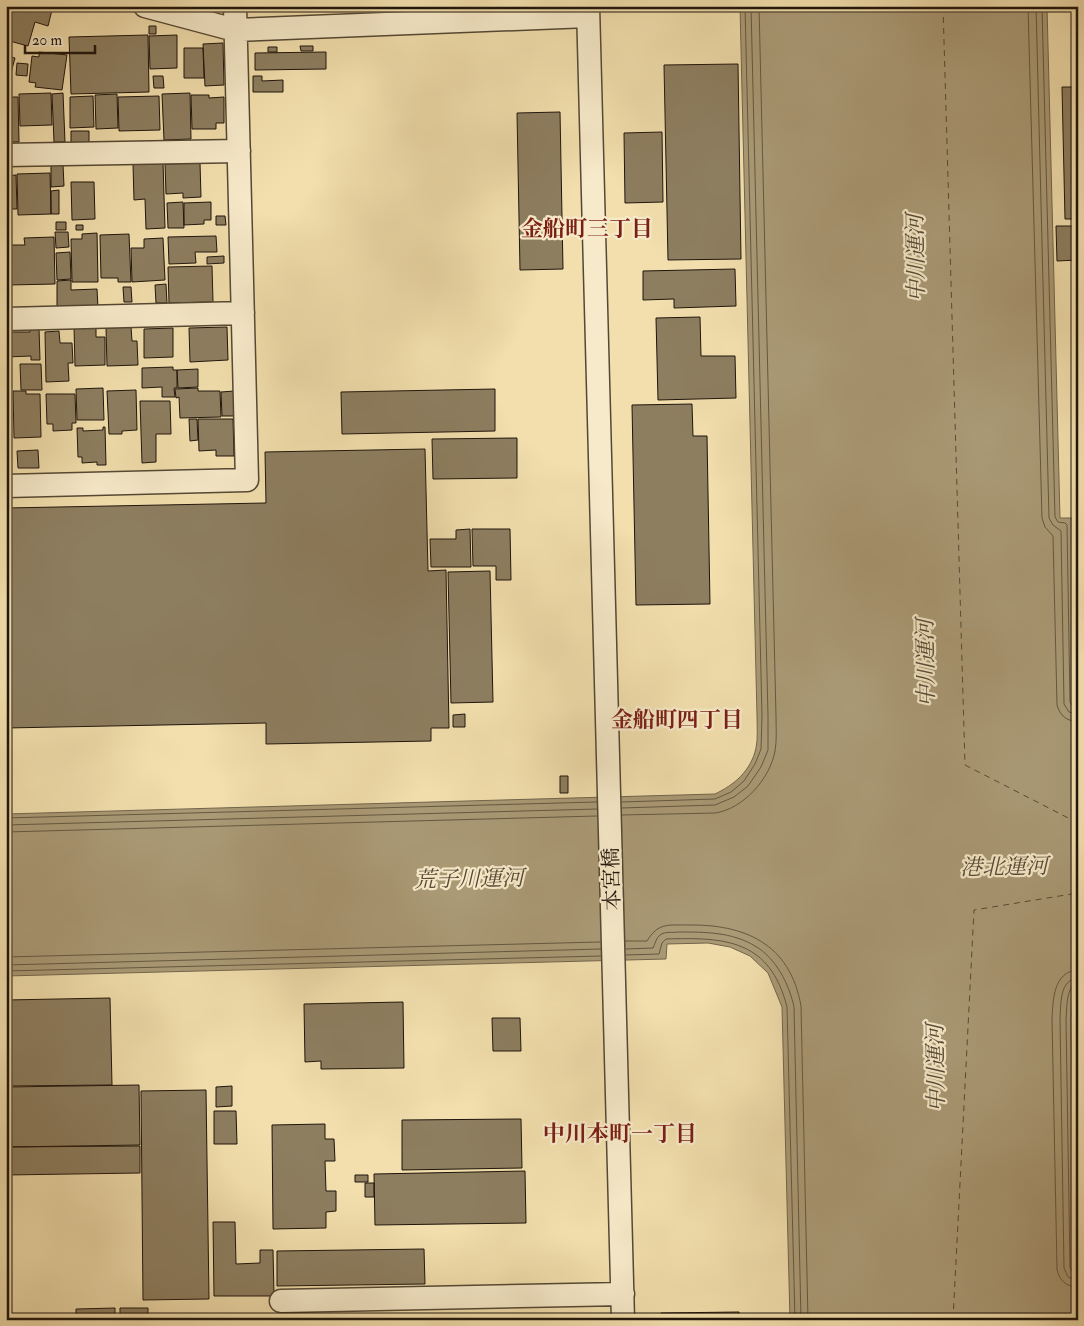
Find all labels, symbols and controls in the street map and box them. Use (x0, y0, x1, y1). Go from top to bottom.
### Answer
scale bar (25, 22, 95, 54)
text: 20 m (32, 31, 62, 50)
water label: 中川運河 (901, 210, 931, 302)
district label: 金船町三丁目 (521, 215, 653, 243)
water label: 中川運河 (911, 615, 941, 707)
district label: 金船町四丁目 (611, 706, 743, 734)
street label: 本宮橋 (597, 847, 627, 911)
water label: 港北運河 (960, 852, 1052, 882)
water label: 荒子川運河 (414, 864, 528, 894)
water label: 中川運河 (921, 1020, 951, 1112)
district label: 中川本町一丁目 (543, 1120, 697, 1148)

